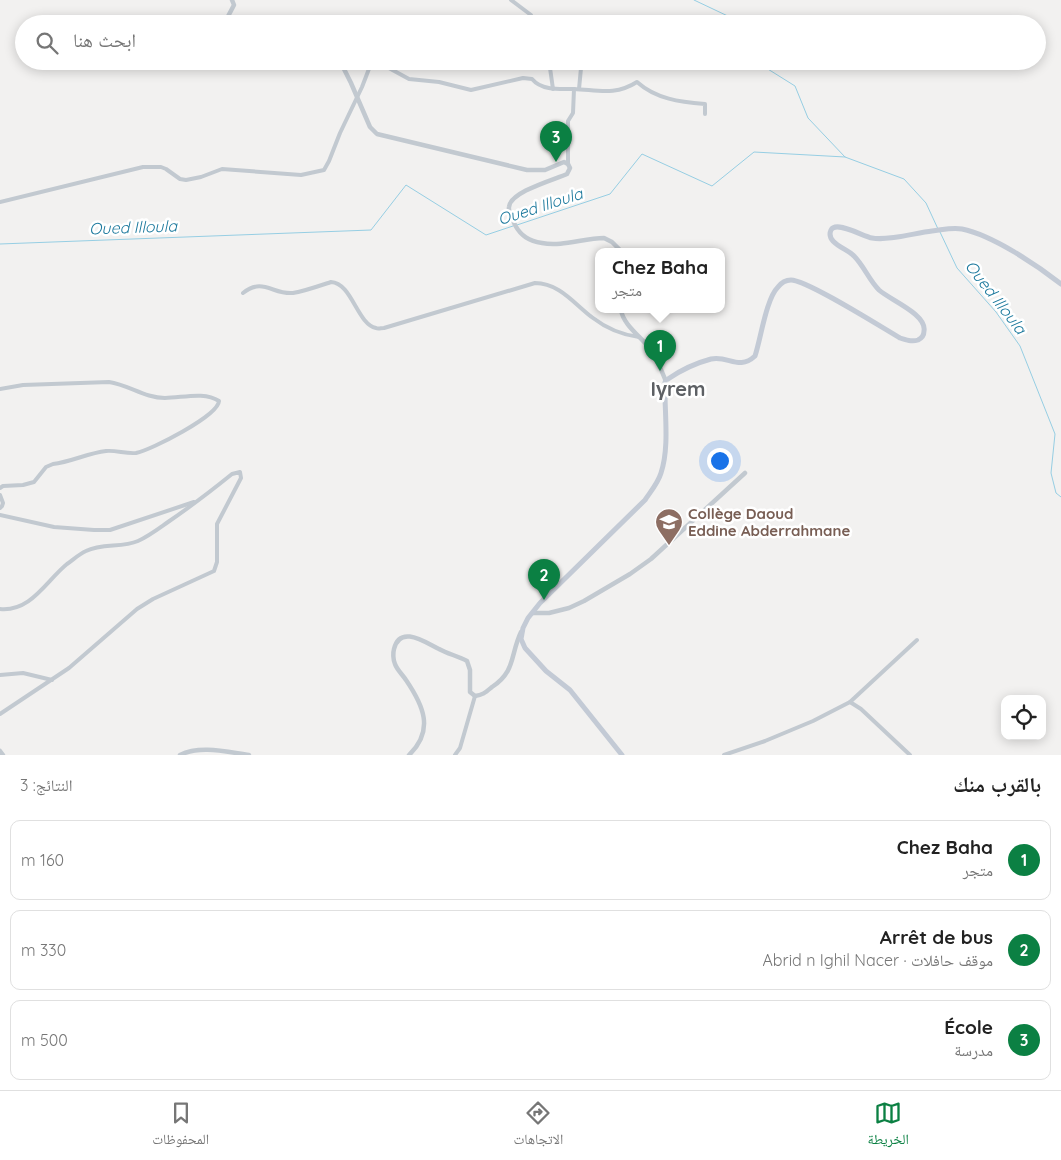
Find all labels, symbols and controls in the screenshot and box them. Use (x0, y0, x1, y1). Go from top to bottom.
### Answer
search box (15, 15, 1046, 70)
text: ابحث هنا (73, 28, 136, 52)
icon: search (33, 29, 61, 57)
pin: 3 (540, 121, 572, 162)
water label: Oued Illoula (495, 183, 586, 229)
water label: Oued Illoula (89, 215, 179, 239)
popup (595, 248, 725, 313)
text: Chez Baha (612, 255, 708, 279)
water label: Oued Illoula (961, 256, 1032, 339)
text: متجر (612, 280, 642, 300)
pin: 1 (644, 330, 676, 371)
district label: Iγrem (650, 376, 706, 401)
your location (707, 448, 733, 474)
place label: Collège Daoud Eddine Abderrahmane (688, 504, 850, 540)
school or university icon: Collège Daoud Eddine Abderrahmane (654, 507, 684, 546)
pin: 2 (528, 559, 560, 600)
map controls (1001, 695, 1046, 740)
button: locate (1001, 695, 1046, 740)
text: بالقرب منك (953, 771, 1041, 797)
text: النتائج: 3 (20, 775, 73, 795)
text: Chez Baha (897, 835, 993, 859)
text: 160 m (21, 850, 64, 870)
text: 1 (1021, 850, 1027, 870)
text: متجر (963, 860, 993, 880)
text: Arrêt de bus (880, 925, 993, 949)
text: 330 m (21, 940, 66, 960)
text: 2 (1019, 940, 1029, 960)
text: موقف حافلات · Abrid n Ighil Nacer (762, 950, 993, 970)
text: École (944, 1015, 993, 1039)
text: 500 m (21, 1030, 68, 1050)
text: 3 (1020, 1030, 1028, 1050)
text: مدرسة (954, 1040, 993, 1060)
tab: المحفوظات (152, 1099, 209, 1153)
tab: الاتجاهات (514, 1099, 563, 1153)
tab: الخريطة (868, 1099, 909, 1153)

